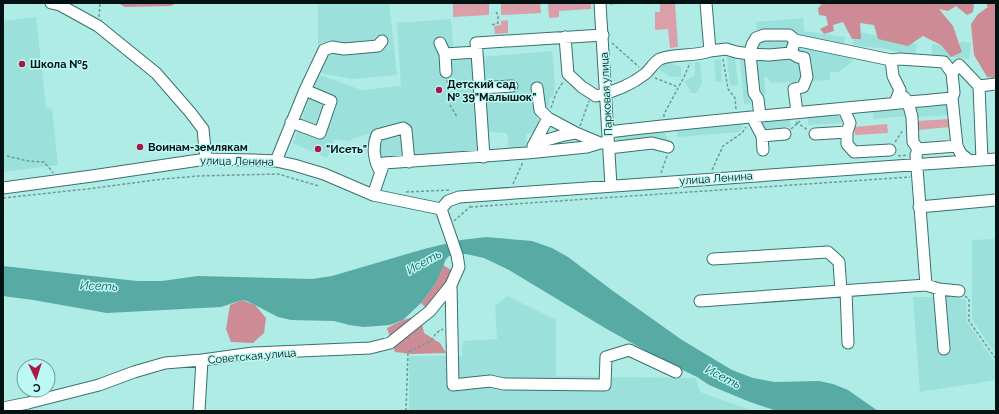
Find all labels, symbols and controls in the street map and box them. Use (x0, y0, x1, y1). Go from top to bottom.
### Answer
street label: Парковая улица (598, 52, 615, 136)
place label: Школа №5 (30, 58, 88, 71)
marker: Школа №5 (17, 59, 27, 69)
place label: Детский сад № 39"Малышок" (447, 78, 536, 104)
marker: Детский сад № 39"Малышок" (434, 85, 444, 95)
place label: Воинам-землякам (148, 141, 248, 154)
marker: Воинам-землякам (135, 142, 145, 152)
place label: "Исеть" (326, 143, 367, 156)
marker: "Исеть" (313, 144, 323, 154)
street label: улица Ленина (200, 154, 274, 169)
street label: улица Ленина (679, 169, 753, 188)
water label: Исеть (404, 247, 444, 277)
water label: Исеть (80, 278, 118, 294)
street label: Советская улица (207, 346, 297, 367)
north arrow (16, 358, 56, 398)
water label: Исеть (703, 362, 743, 392)
text: С (32, 381, 41, 394)

